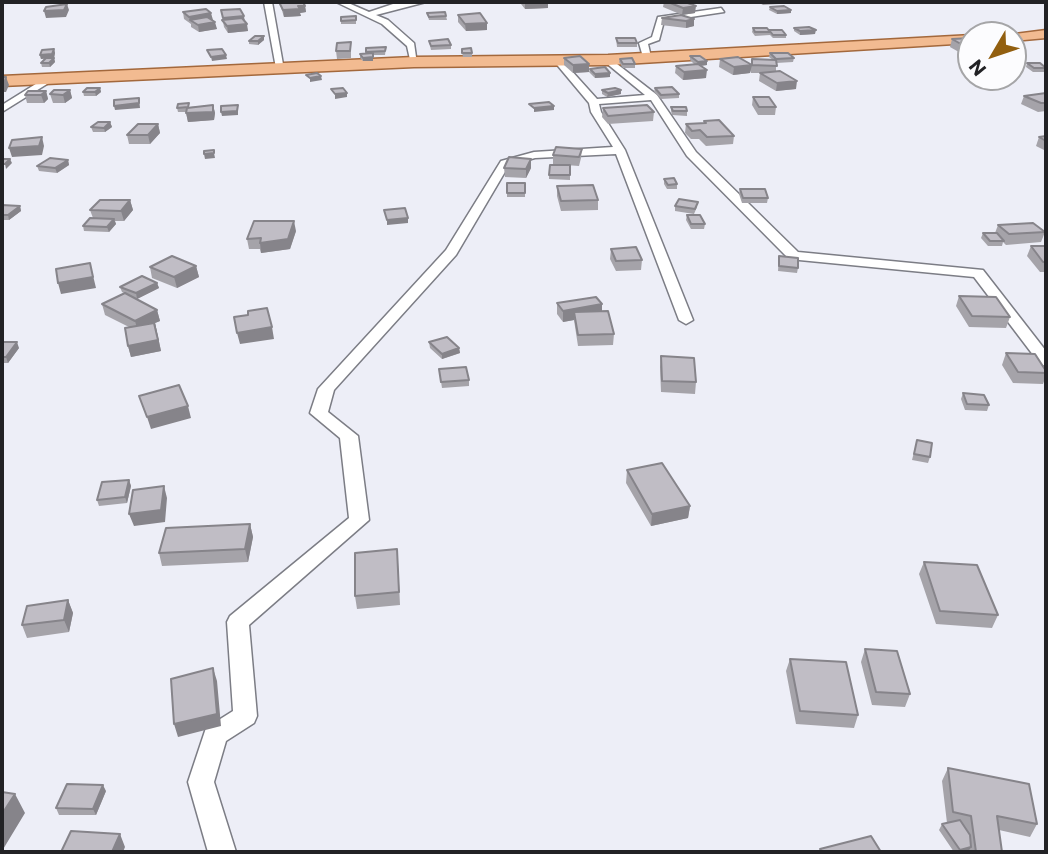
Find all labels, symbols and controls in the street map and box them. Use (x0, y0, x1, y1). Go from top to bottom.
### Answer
north arrow (957, 21, 1027, 91)
text: N (963, 55, 990, 81)

